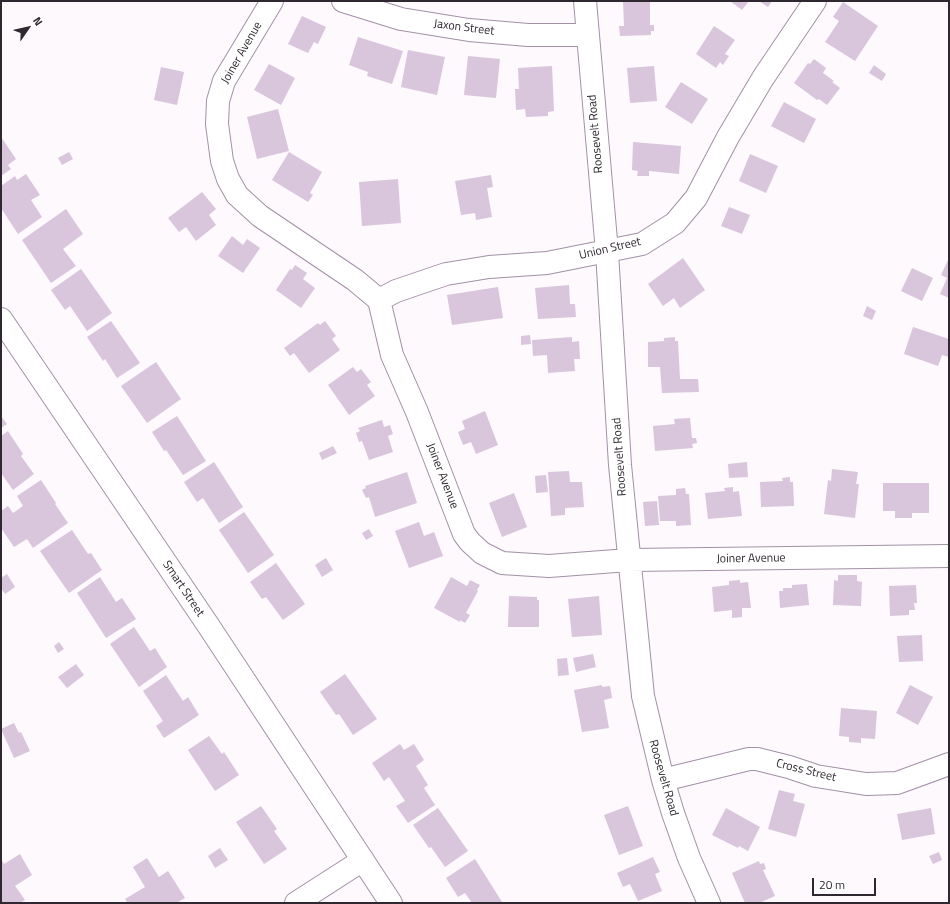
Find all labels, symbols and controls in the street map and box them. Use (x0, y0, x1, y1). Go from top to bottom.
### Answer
north arrow (8, 8, 48, 48)
text: N (29, 14, 47, 29)
street label: Jaxon Street (433, 17, 495, 39)
street label: Joiner Avenue (218, 19, 266, 87)
street label: Roosevelt Road (585, 94, 607, 174)
street label: Union Street (578, 235, 642, 263)
street label: Roosevelt Road (610, 417, 630, 497)
street label: Joiner Avenue (423, 441, 461, 511)
street label: Joiner Avenue (716, 551, 786, 567)
street label: Smart Street (159, 558, 207, 620)
street label: Roosevelt Road (645, 738, 681, 818)
street label: Cross Street (774, 757, 838, 785)
scale bar (814, 870, 878, 896)
text: 20 m (819, 875, 845, 894)

